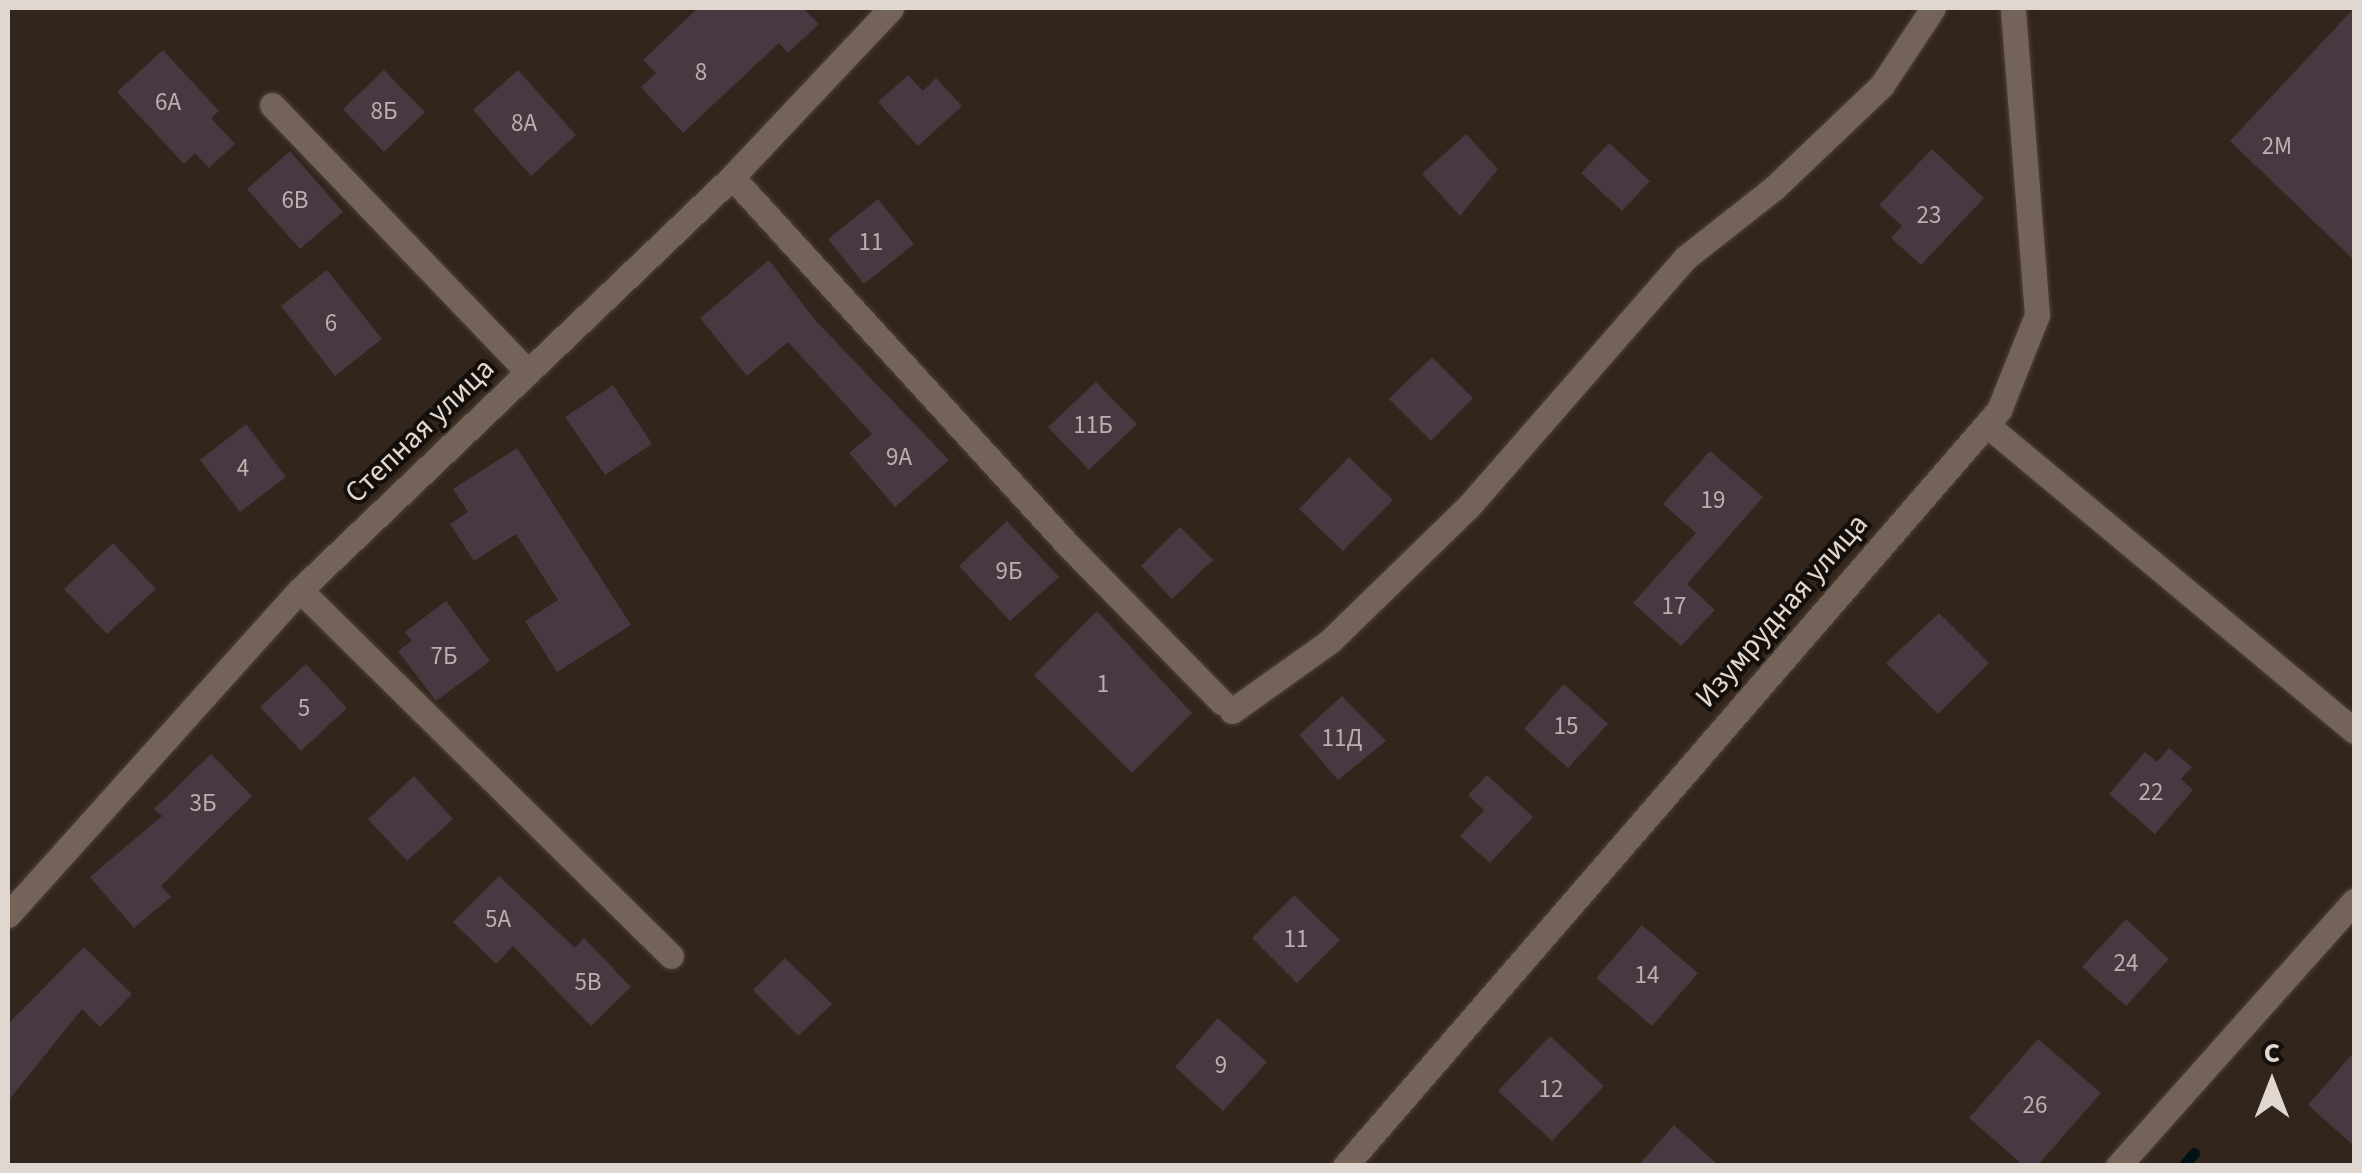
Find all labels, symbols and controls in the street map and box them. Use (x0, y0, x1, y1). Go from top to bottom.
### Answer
house number: 8 (695, 57, 707, 87)
house number: 6А (155, 87, 181, 117)
house number: 8Б (371, 96, 397, 126)
house number: 8А (511, 108, 537, 138)
house number: 2М (2262, 131, 2292, 161)
house number: 6В (281, 185, 309, 215)
house number: 23 (1917, 200, 1941, 230)
house number: 11 (859, 227, 883, 257)
house number: 6 (325, 308, 337, 338)
street label: Степная улица (338, 351, 502, 511)
house number: 11Б (1073, 410, 1113, 440)
house number: 9А (886, 442, 912, 472)
house number: 4 (237, 453, 249, 483)
house number: 19 (1701, 485, 1725, 515)
street label: Изумрудная улица (1688, 507, 1876, 715)
house number: 9Б (996, 556, 1022, 586)
house number: 17 (1662, 591, 1686, 621)
house number: 7Б (431, 641, 457, 671)
house number: 1 (1097, 669, 1109, 699)
house number: 5 (298, 693, 310, 723)
house number: 15 (1554, 711, 1578, 741)
house number: 11Д (1322, 723, 1362, 753)
house number: 22 (2139, 777, 2163, 807)
house number: 3Б (190, 788, 216, 818)
house number: 5А (485, 904, 511, 934)
house number: 11 (1284, 924, 1308, 954)
house number: 24 (2114, 948, 2138, 978)
house number: 14 (1635, 960, 1659, 990)
house number: 5В (574, 967, 602, 997)
north arrow (2222, 1033, 2322, 1133)
text: С (2264, 1033, 2280, 1073)
house number: 9 (1215, 1050, 1227, 1080)
house number: 12 (1539, 1074, 1563, 1104)
house number: 26 (2023, 1090, 2047, 1120)

